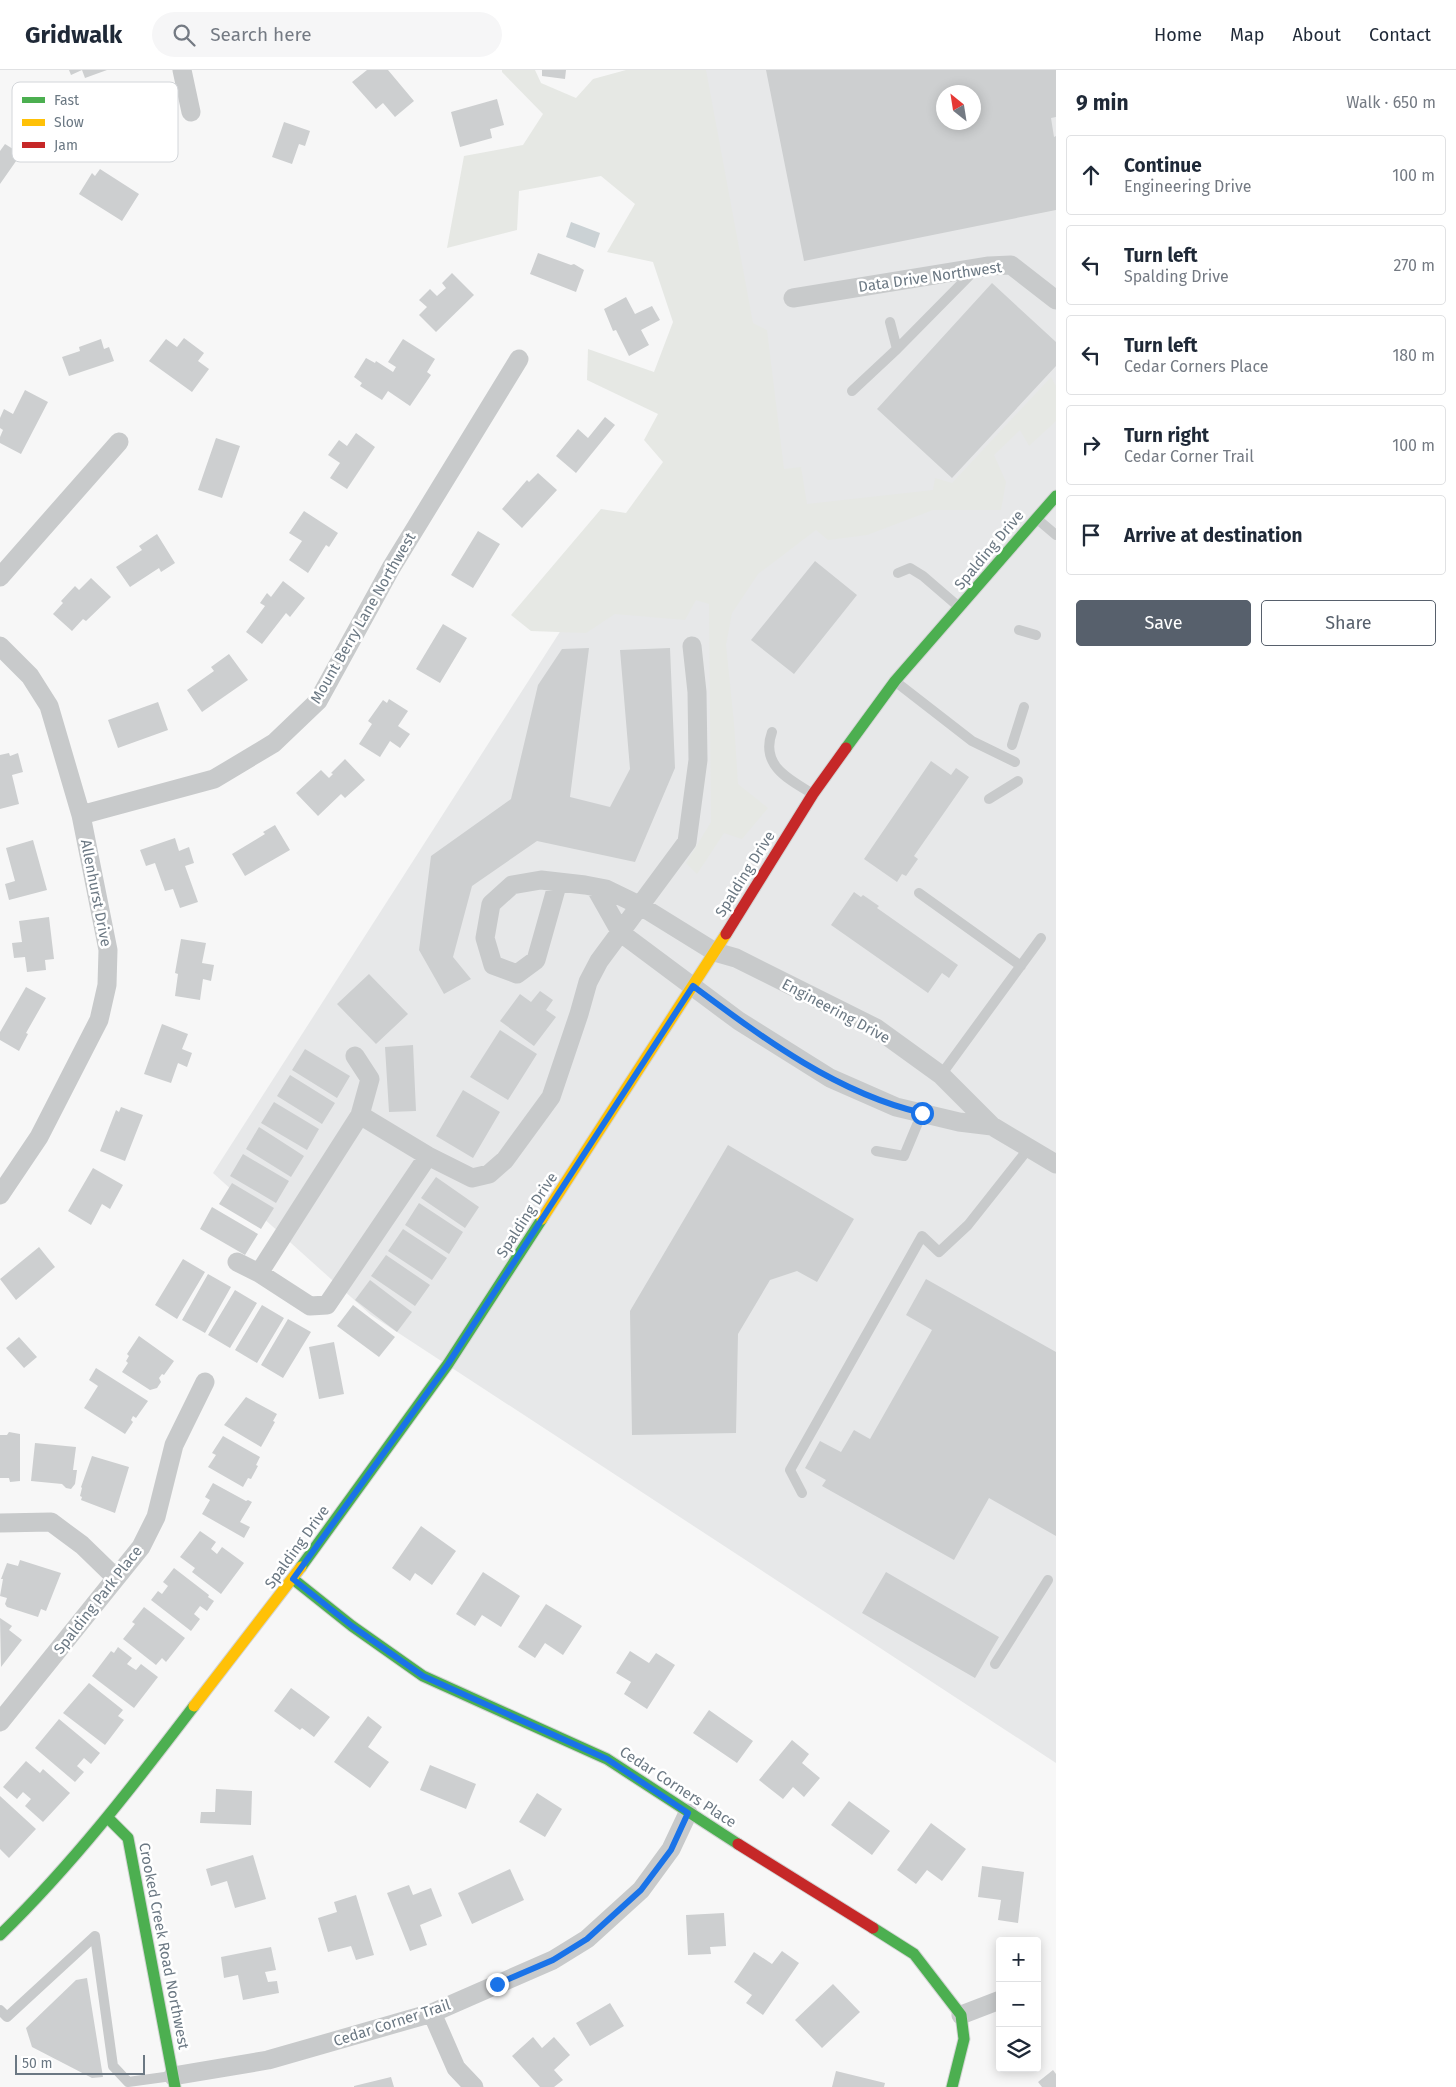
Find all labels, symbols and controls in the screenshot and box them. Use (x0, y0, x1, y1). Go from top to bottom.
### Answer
search box (152, 12, 502, 57)
text: Gridwalk (25, 21, 122, 49)
icon: search (170, 21, 198, 49)
text: Search here (210, 23, 312, 46)
text: Home (1154, 24, 1202, 46)
text: Map (1230, 24, 1264, 46)
text: About (1292, 24, 1341, 46)
text: Contact (1369, 24, 1431, 46)
legend (12, 82, 178, 162)
north arrow (936, 85, 981, 130)
text: 9 min (1076, 90, 1129, 116)
text: Fast (54, 92, 80, 109)
text: Walk · 650 m (1346, 93, 1436, 112)
text: Slow (54, 114, 84, 131)
text: Jam (54, 137, 78, 154)
text: Continue (1124, 154, 1202, 177)
icon: ahead (1077, 161, 1105, 189)
text: 100 m (1392, 166, 1435, 185)
text: Engineering Drive (1124, 177, 1252, 196)
text: Turn left (1124, 244, 1198, 267)
icon: left (1077, 251, 1105, 279)
text: 270 m (1393, 256, 1435, 275)
street label: Data Drive Northwest (857, 258, 1003, 296)
text: Spalding Drive (1124, 267, 1229, 286)
text: Turn left (1124, 334, 1198, 357)
icon: left (1077, 341, 1105, 369)
text: 180 m (1392, 346, 1435, 365)
text: Cedar Corners Place (1124, 357, 1268, 376)
text: Turn right (1124, 424, 1209, 447)
icon: right (1077, 431, 1105, 459)
text: 100 m (1392, 436, 1435, 455)
text: Cedar Corner Trail (1124, 447, 1254, 466)
street label: Spalding Drive (951, 507, 1027, 593)
icon: arrive (1077, 521, 1105, 549)
text: Arrive at destination (1124, 524, 1303, 547)
street label: Mount Berry Lane Northwest (307, 529, 420, 707)
button: Save (1076, 600, 1251, 646)
button: Share (1261, 600, 1436, 646)
street label: Spalding Drive (711, 828, 779, 920)
street label: Allenhurst Drive (77, 838, 115, 948)
street label: Engineering Drive (779, 975, 893, 1047)
route start (911, 1102, 934, 1125)
street label: Spalding Drive (493, 1169, 561, 1261)
street label: Spalding Drive (261, 1502, 333, 1592)
street label: Spalding Park Place (50, 1542, 146, 1658)
street label: Cedar Corners Place (616, 1743, 740, 1831)
street label: Crooked Creek Road Northwest (135, 1841, 193, 2051)
map controls (996, 1937, 1041, 2072)
button: + (996, 1937, 1041, 1982)
route end (486, 1973, 509, 1996)
button: − (996, 1982, 1041, 2027)
street label: Cedar Corner Trail (331, 1995, 453, 2050)
button: layers (996, 2027, 1041, 2072)
scale bar (15, 2052, 145, 2075)
text: 50 m (22, 2055, 53, 2072)

